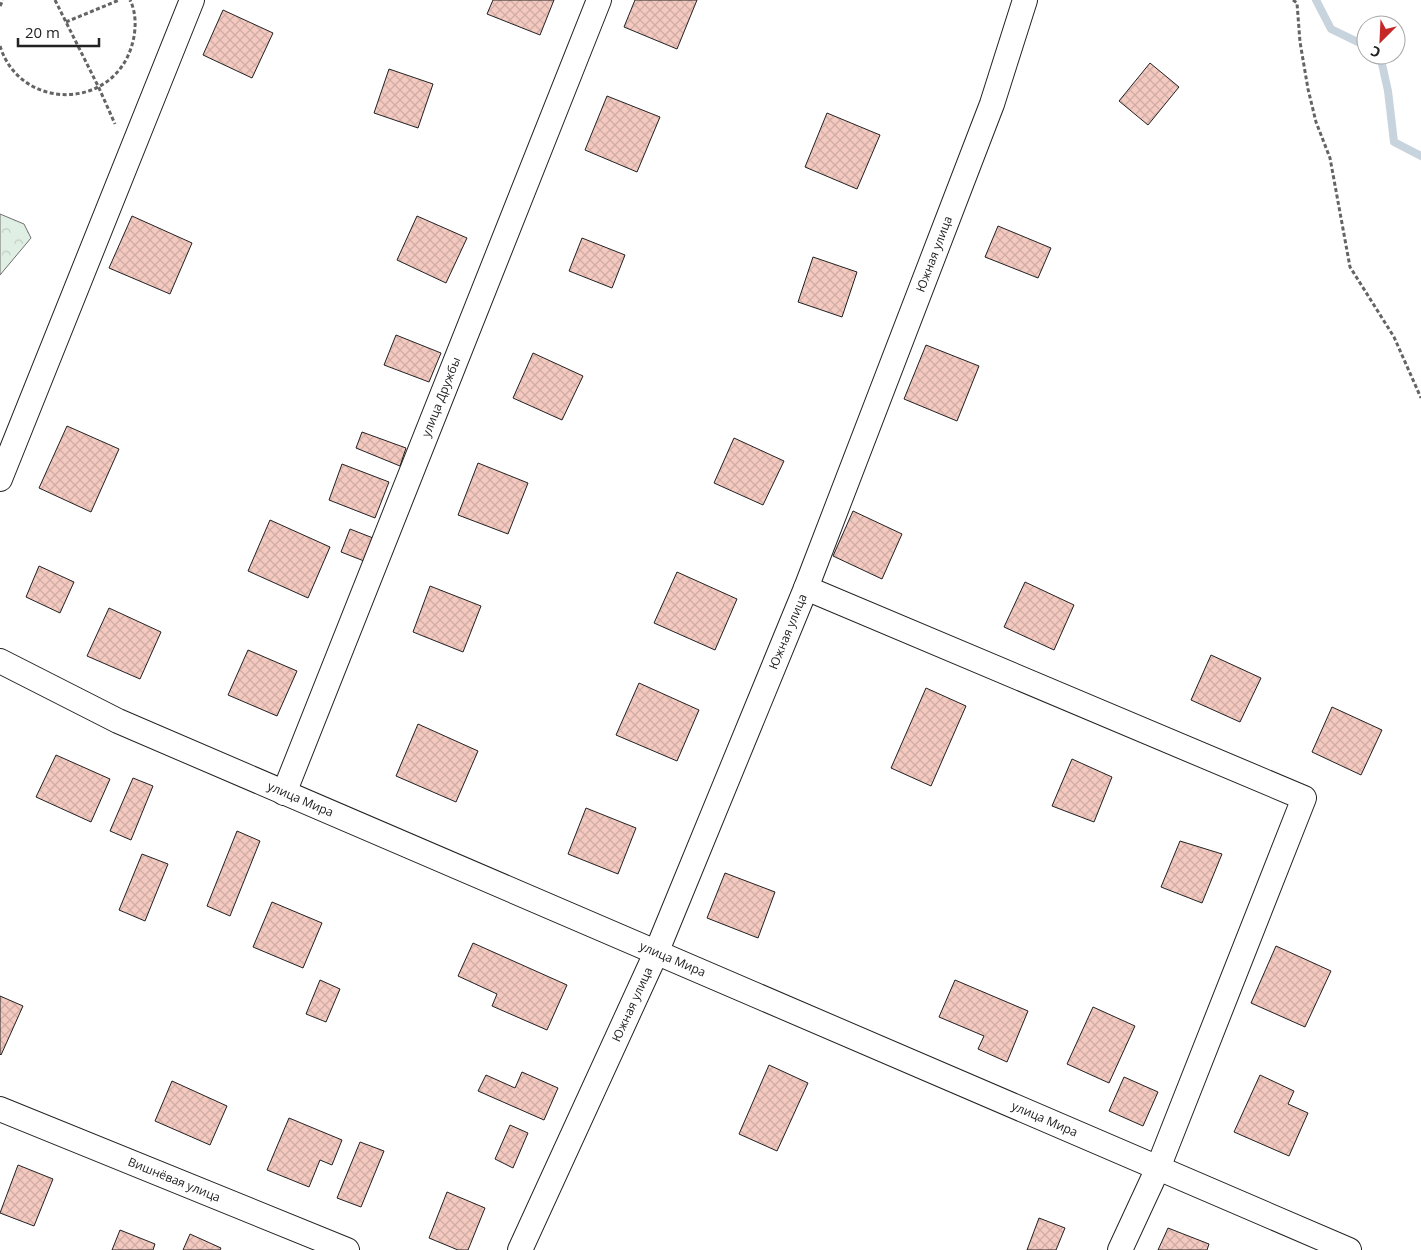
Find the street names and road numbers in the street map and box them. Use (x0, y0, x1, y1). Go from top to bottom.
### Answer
street label: Южная улица (912, 213, 956, 294)
street label: улица Дружбы (417, 354, 464, 439)
street label: Южная улица (764, 591, 811, 672)
street label: улица Мира (265, 777, 336, 821)
street label: улица Мира (637, 937, 708, 981)
street label: Южная улица (608, 964, 656, 1044)
street label: улица Мира (1009, 1097, 1081, 1140)
street label: Вишнёвая улица (126, 1153, 223, 1206)

